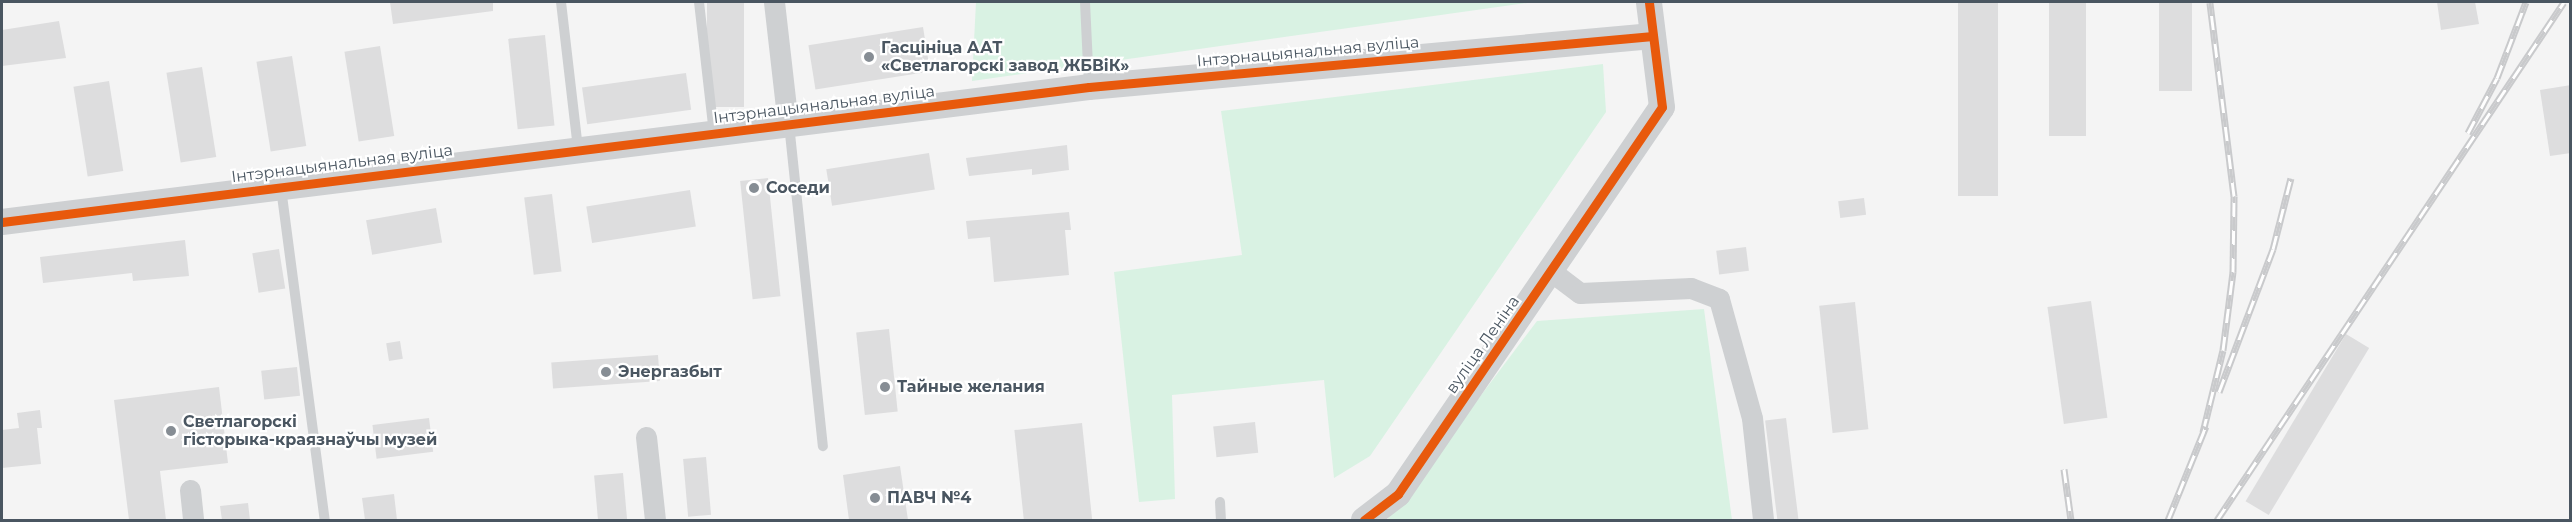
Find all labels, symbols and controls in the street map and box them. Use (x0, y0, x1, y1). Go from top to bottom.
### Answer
street label: Інтэрнацыянальная вуліца (1196, 33, 1420, 71)
place label: Гасцініца ААТ «Светлагорскі завод ЖБВіК» (881, 38, 1129, 76)
marker: Гасцініца ААТ «Светлагорскі завод ЖБВіК» (862, 50, 876, 64)
street label: Інтэрнацыянальная вуліца (712, 82, 936, 128)
street label: Інтэрнацыянальная вуліца (230, 141, 454, 187)
place label: Соседи (766, 178, 830, 198)
marker: Соседи (747, 181, 761, 195)
street label: вуліца Леніна (1442, 292, 1524, 398)
place label: Энергазбыт (618, 362, 722, 382)
marker: Энергазбыт (599, 365, 613, 379)
place label: Тайные желания (897, 377, 1045, 397)
marker: Тайные желания (878, 380, 892, 394)
place label: Светлагорскі гісторыка-краязнаўчы музей (183, 412, 437, 450)
marker: Светлагорскі гісторыка-краязнаўчы музей (164, 424, 178, 438)
place label: ПАВЧ №4 (887, 488, 971, 508)
marker: ПАВЧ №4 (868, 491, 882, 505)

